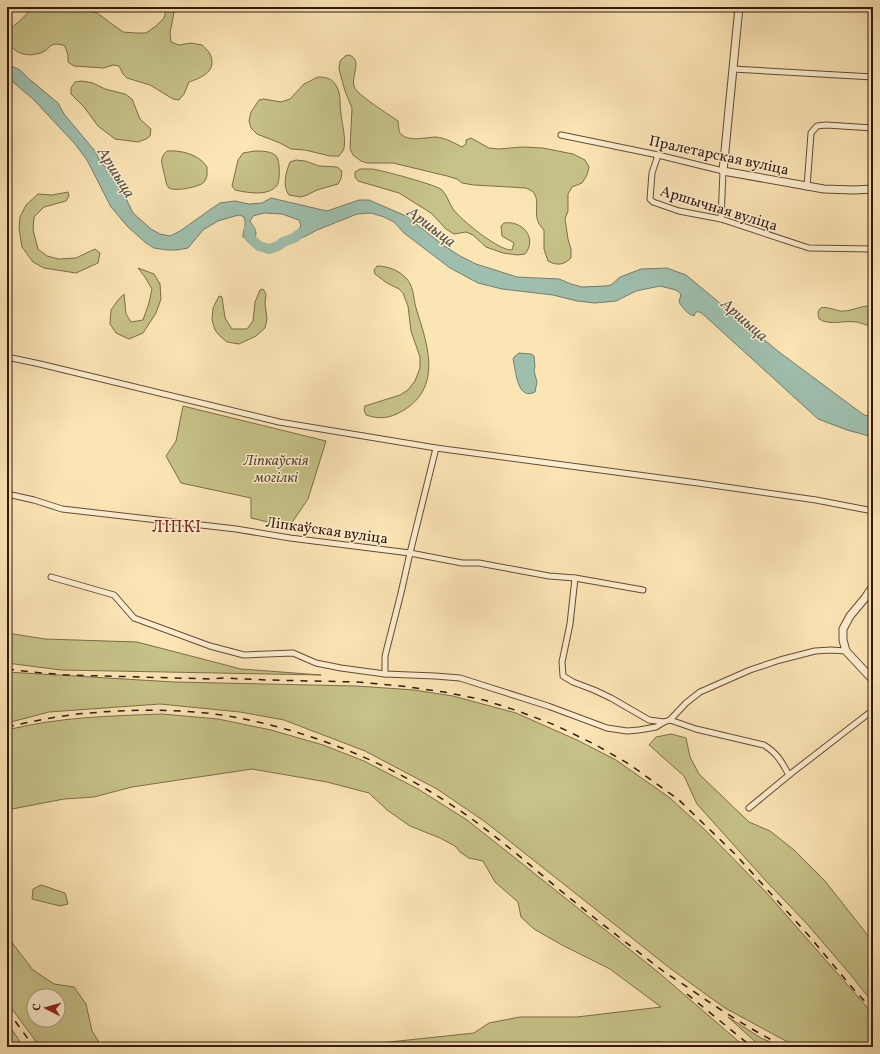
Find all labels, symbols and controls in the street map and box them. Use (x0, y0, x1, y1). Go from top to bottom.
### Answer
street label: Пралетарская вуліца (647, 131, 791, 182)
water label: Аршыца (91, 143, 140, 203)
street label: Аршычная вуліца (657, 182, 780, 237)
water label: Аршыца (401, 201, 460, 253)
water label: Аршыца (715, 293, 772, 347)
park label: Ліпкаўскія могілкі (242, 451, 309, 489)
street label: Ліпкаўская вуліца (264, 513, 389, 550)
district label: ЛІПКІ (152, 517, 202, 539)
north arrow (26, 988, 66, 1028)
text: С (30, 1003, 45, 1011)

